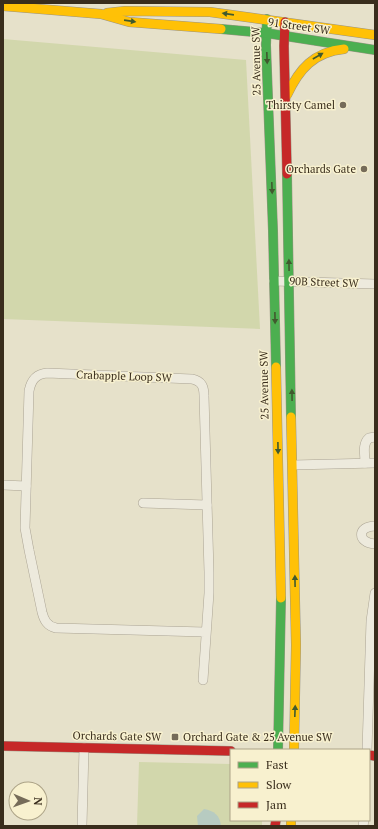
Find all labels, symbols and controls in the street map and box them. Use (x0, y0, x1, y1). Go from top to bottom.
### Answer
one-way arrow (222, 11, 234, 17)
street label: 91 Street SW (267, 15, 332, 37)
one-way arrow (124, 18, 136, 24)
street label: 25 Avenue SW (248, 26, 264, 96)
one-way arrow (264, 52, 270, 65)
one-way arrow (312, 53, 324, 60)
place label: Thirsty Camel (266, 98, 335, 112)
marker: Thirsty Camel (338, 100, 348, 110)
place label: Orchards Gate (286, 162, 356, 176)
marker: Orchards Gate (359, 164, 369, 174)
one-way arrow (269, 182, 275, 195)
one-way arrow (286, 258, 292, 271)
street label: 90B Street SW (289, 274, 360, 290)
one-way arrow (272, 312, 278, 325)
street label: 25 Avenue SW (256, 350, 272, 420)
street label: Crabapple Loop SW (76, 367, 173, 385)
one-way arrow (289, 388, 295, 401)
one-way arrow (275, 442, 281, 455)
one-way arrow (292, 574, 298, 587)
one-way arrow (292, 704, 298, 717)
street label: Orchards Gate SW (72, 728, 162, 744)
place label: Orchard Gate & 25 Avenue SW (183, 730, 333, 744)
marker: Orchard Gate & 25 Avenue SW (170, 732, 180, 742)
legend (230, 749, 370, 821)
text: Fast (266, 757, 289, 772)
text: Slow (266, 777, 292, 792)
north arrow (8, 781, 48, 821)
text: N (31, 797, 45, 806)
text: Jam (266, 797, 287, 812)

